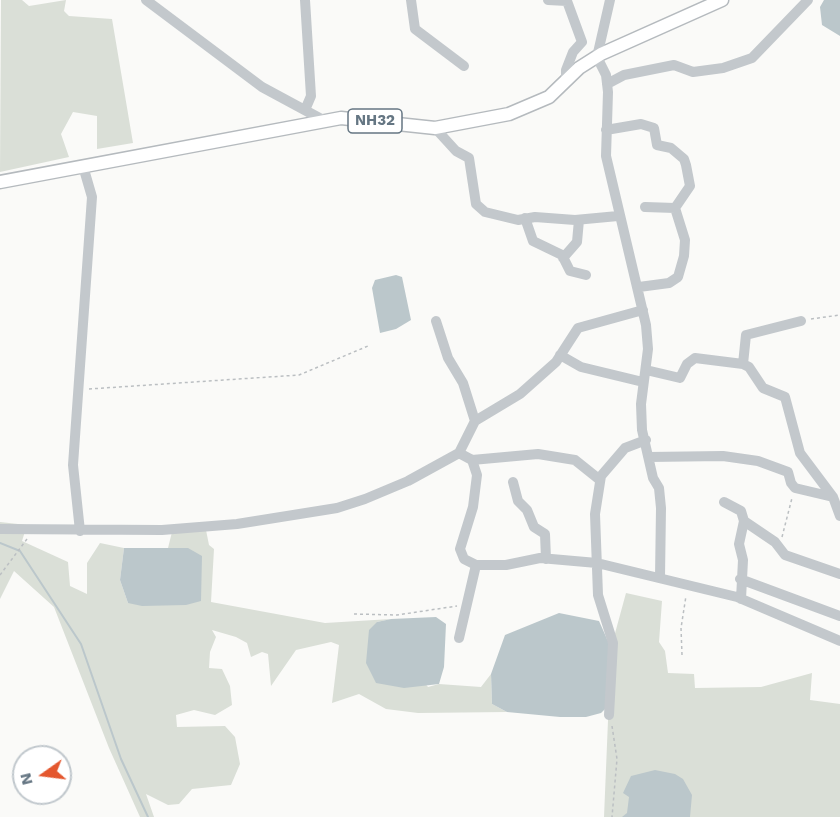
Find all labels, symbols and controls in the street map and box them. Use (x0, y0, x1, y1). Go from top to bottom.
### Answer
road number: NH32 (348, 109, 402, 133)
north arrow (12, 745, 72, 805)
text: N (15, 771, 37, 787)

